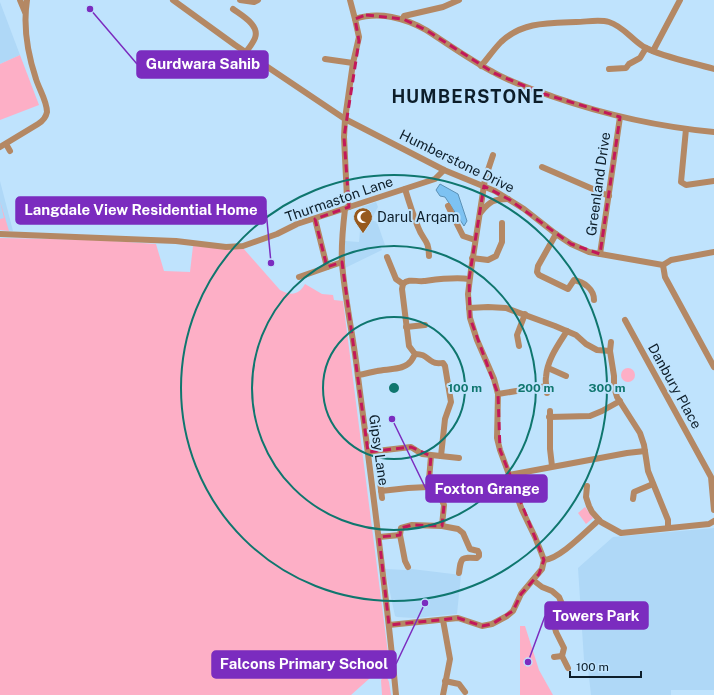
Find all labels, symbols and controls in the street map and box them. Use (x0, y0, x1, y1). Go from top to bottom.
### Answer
callout: Gurdwara Sahib (137, 51, 268, 78)
text: Gurdwara Sahib (146, 55, 260, 72)
district label: HUMBERSTONE (391, 86, 545, 107)
street label: Humberstone Drive (397, 126, 517, 196)
street label: Greenland Drive (583, 131, 613, 237)
street label: Thurmaston Lane (283, 173, 395, 225)
callout: Langdale View Residential Home (16, 197, 266, 224)
text: Langdale View Residential Home (24, 201, 258, 218)
mosque icon: Darul Arqam (352, 206, 374, 234)
place label: Darul Arqam (377, 209, 459, 225)
street label: Danbury Place (645, 341, 705, 431)
centre of rings (387, 381, 401, 395)
text: 100 m (448, 381, 482, 395)
text: 200 m (518, 381, 554, 395)
text: 300 m (589, 381, 626, 395)
street label: Gipsy Lane (366, 413, 392, 487)
callout: Foxton Grange (426, 475, 547, 502)
text: Foxton Grange (434, 480, 540, 497)
callout: Towers Park (545, 602, 648, 629)
text: Towers Park (552, 607, 640, 624)
callout: Falcons Primary School (212, 651, 396, 678)
scale bar (570, 653, 641, 679)
text: Falcons Primary School (220, 655, 388, 672)
text: 100 m (576, 660, 609, 674)

